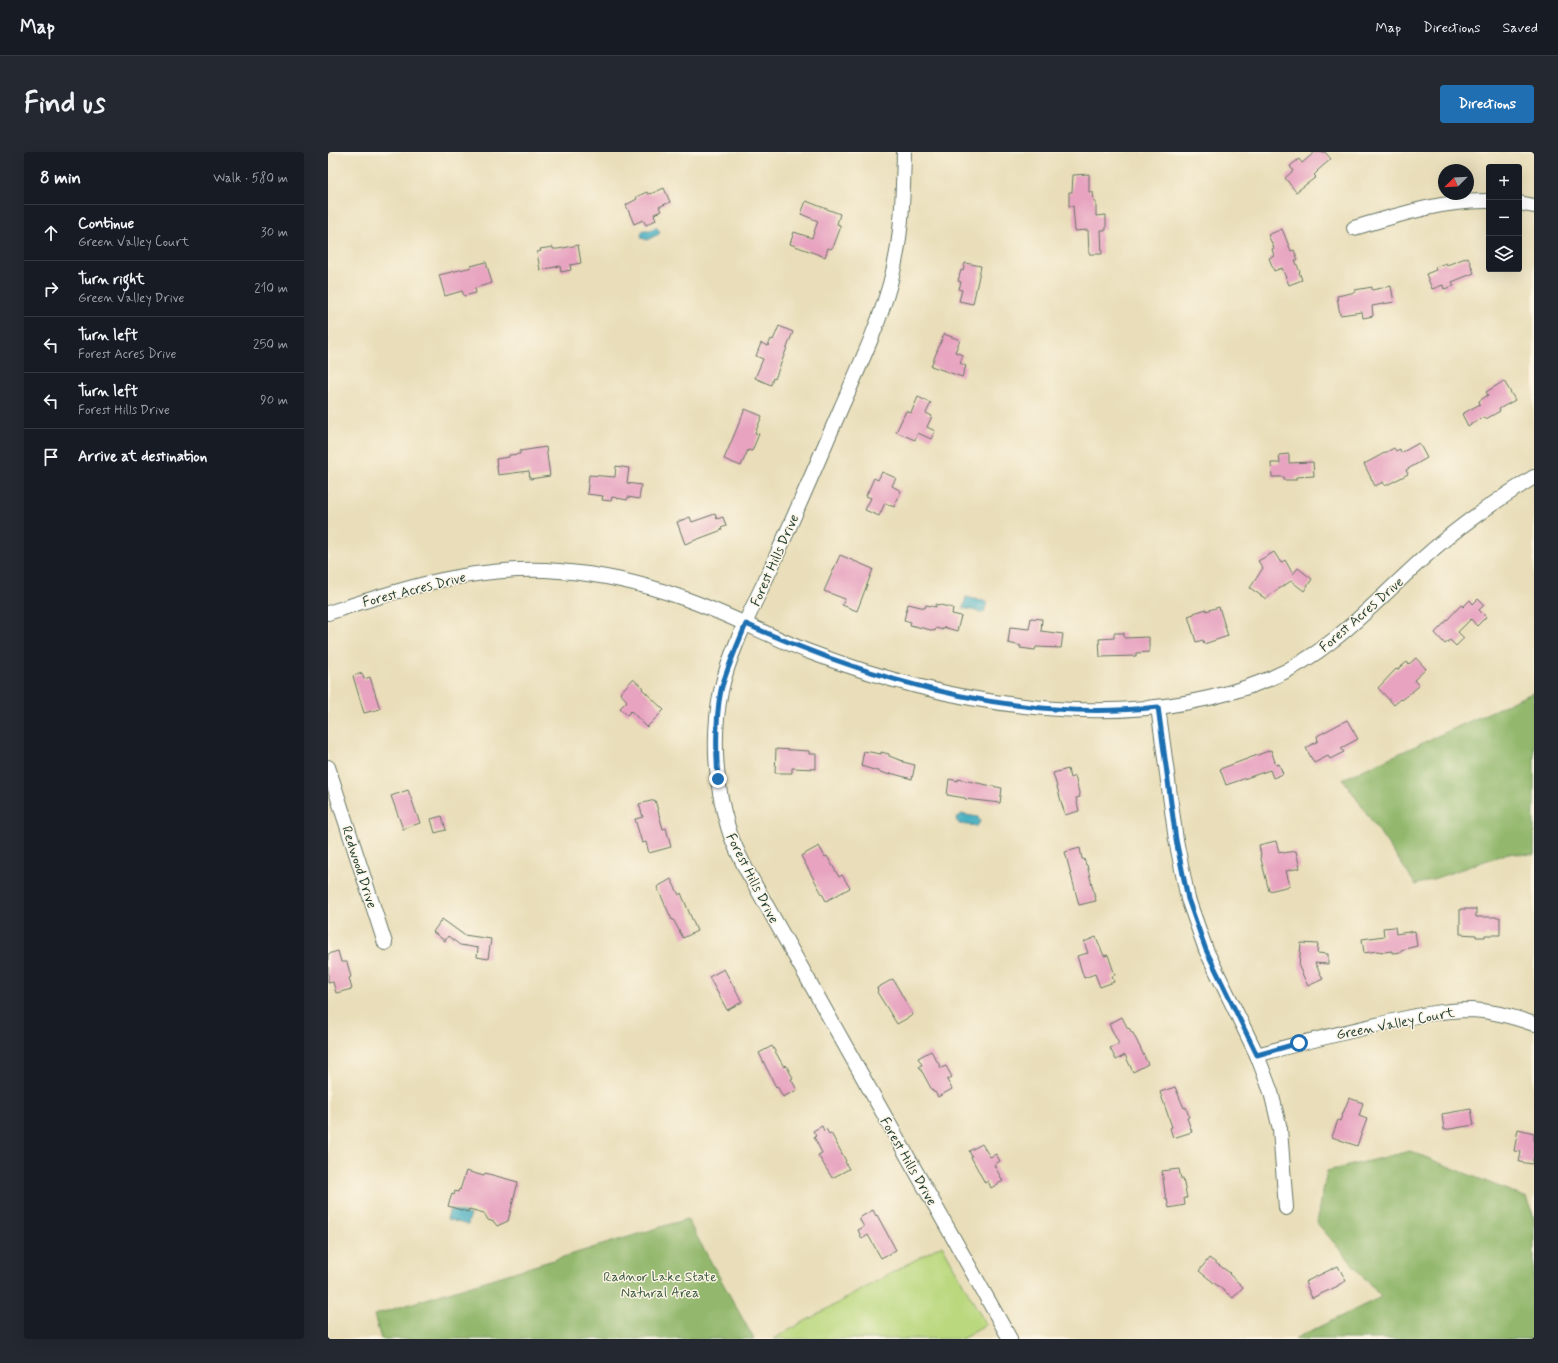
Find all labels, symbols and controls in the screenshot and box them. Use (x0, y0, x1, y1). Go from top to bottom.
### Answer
text: Map (20, 15, 55, 40)
text: Map (1375, 19, 1401, 37)
text: Directions (1423, 19, 1481, 37)
text: Saved (1503, 19, 1538, 37)
button: Directions (1440, 85, 1534, 123)
text: Find us (24, 86, 105, 123)
north arrow (1438, 164, 1474, 200)
map controls (1486, 164, 1522, 272)
button: + (1486, 164, 1522, 200)
text: 8 min (40, 167, 81, 189)
text: Walk · 580 m (213, 170, 288, 187)
button: − (1486, 200, 1522, 236)
text: Continue (78, 214, 134, 234)
icon: ahead (40, 222, 62, 244)
text: 30 m (261, 224, 288, 241)
text: Green Valley Court (78, 234, 189, 251)
button: layers (1486, 236, 1522, 272)
text: Turn right (78, 270, 145, 290)
icon: right (40, 278, 62, 300)
text: 210 m (254, 280, 288, 297)
text: Green Valley Drive (78, 290, 184, 307)
text: Turn left (78, 326, 138, 346)
icon: left (40, 334, 62, 356)
text: 250 m (253, 336, 288, 353)
text: Forest Acres Drive (78, 346, 176, 363)
text: Turn left (78, 382, 138, 402)
icon: left (40, 390, 62, 412)
text: 90 m (260, 392, 288, 409)
text: Forest Hills Drive (78, 402, 170, 419)
icon: arrive (40, 446, 62, 468)
text: Arrive at destination (78, 447, 207, 467)
street label: Forest Hills Drive (747, 512, 803, 609)
street label: Forest Acres Drive (361, 568, 468, 612)
street label: Forest Acres Drive (1316, 573, 1408, 656)
route end (709, 770, 727, 788)
street label: Redwood Drive (337, 824, 381, 911)
street label: Forest Hills Drive (722, 830, 783, 927)
street label: Green Valley Court (1335, 1004, 1456, 1044)
route start (1290, 1034, 1308, 1052)
street label: Forest Hills Drive (876, 1114, 941, 1209)
park label: Radnor Lake State Natural Area (603, 1268, 717, 1302)

